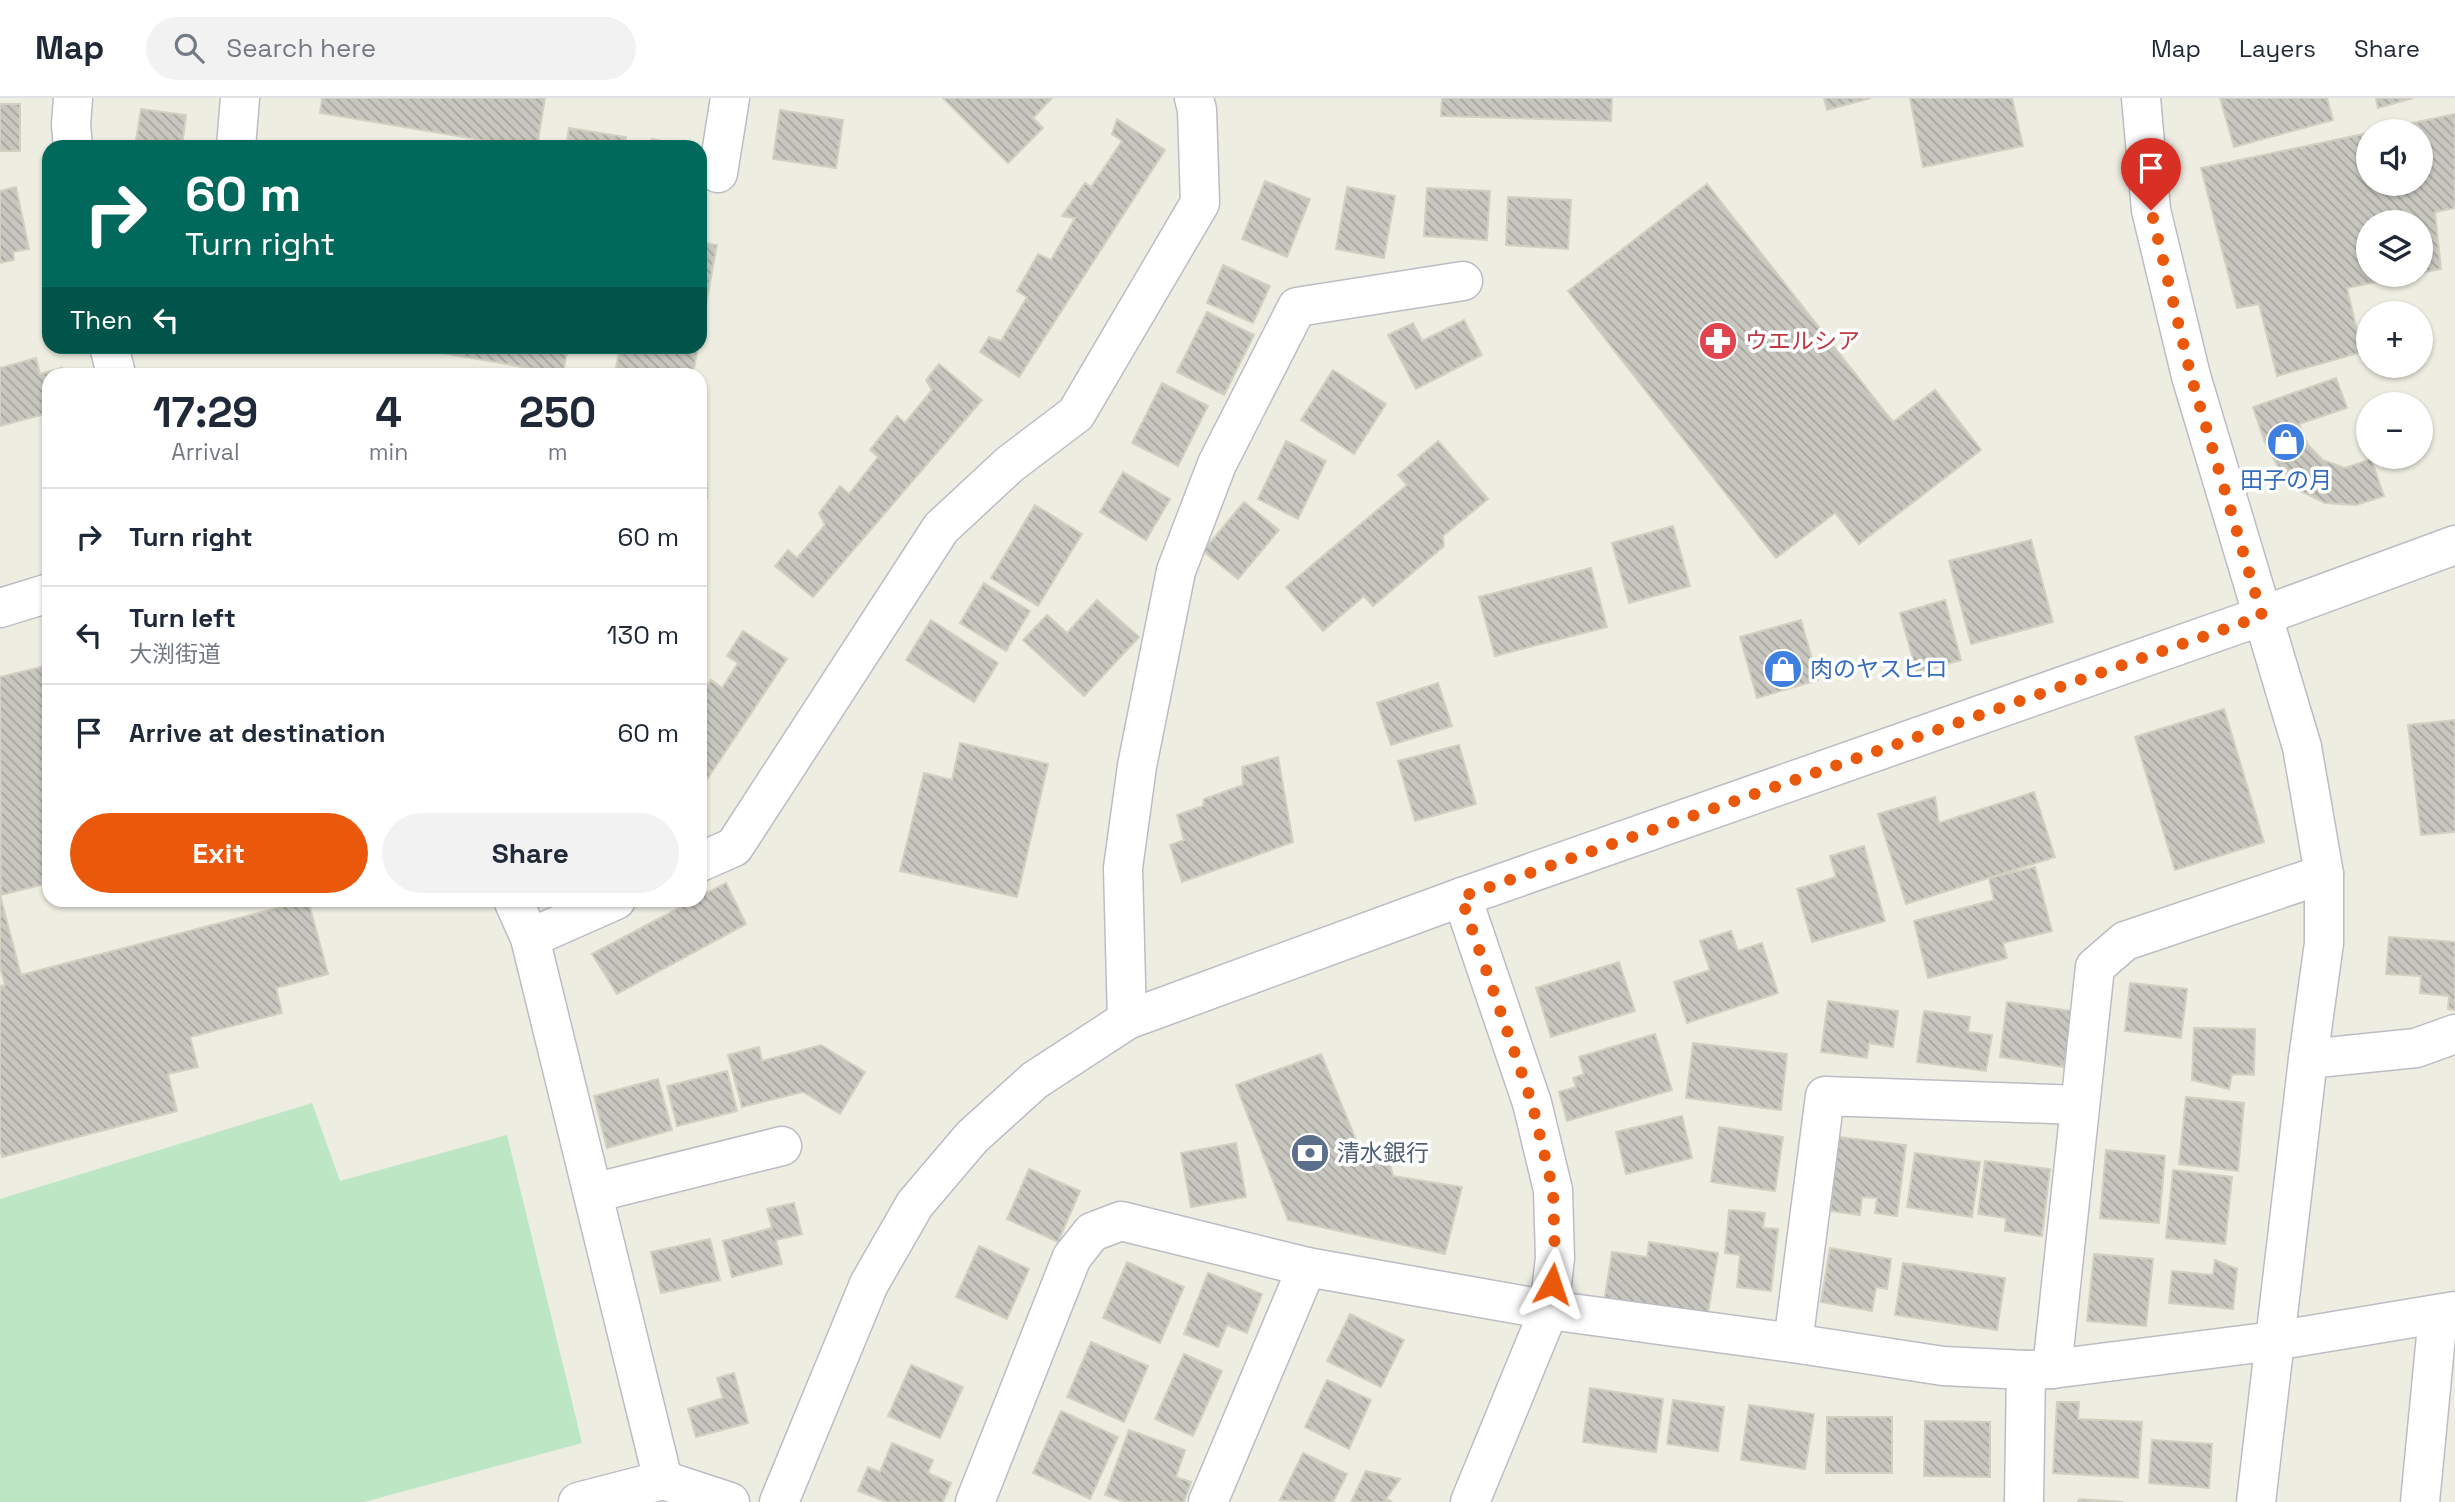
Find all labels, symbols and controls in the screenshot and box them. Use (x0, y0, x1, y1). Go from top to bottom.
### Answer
search box (146, 17, 636, 80)
text: Map (35, 27, 104, 69)
icon: search (170, 29, 208, 67)
text: Search here (226, 31, 376, 65)
text: Map (2151, 33, 2201, 64)
text: Layers (2239, 33, 2316, 64)
text: Share (2354, 33, 2420, 64)
map controls (2356, 119, 2433, 469)
button: sound (2356, 119, 2433, 196)
pin (2121, 138, 2181, 210)
icon: arrive (2132, 149, 2170, 187)
text: 60 m (185, 163, 301, 225)
icon: right (70, 168, 161, 259)
button: layers (2356, 210, 2433, 287)
text: Turn right (185, 224, 335, 264)
icon: left (147, 301, 185, 339)
button: + (2356, 301, 2433, 378)
text: Then (70, 303, 133, 337)
pharmacy icon: ウエルシア (1697, 320, 1739, 362)
place label: ウエルシア (1745, 326, 1860, 356)
text: 17:29 (153, 386, 258, 439)
text: 4 (375, 386, 402, 439)
text: 250 (519, 386, 596, 439)
button: − (2356, 392, 2433, 469)
shop icon: 田子の月 (2265, 421, 2307, 463)
text: Arrival (171, 437, 240, 467)
text: min (369, 437, 408, 467)
text: m (548, 437, 568, 467)
place label: 田子の月 (2240, 465, 2332, 495)
icon: right (70, 518, 108, 556)
text: Turn right (129, 520, 253, 554)
text: 60 m (617, 520, 679, 554)
text: Turn left (129, 601, 236, 635)
icon: left (70, 616, 108, 654)
text: 130 m (607, 618, 679, 652)
text: 大渕街道 (129, 639, 221, 669)
shop icon: 肉のヤスヒロ (1762, 648, 1804, 690)
place label: 肉のヤスヒロ (1810, 654, 1948, 684)
icon: arrive (70, 714, 108, 752)
text: Arrive at destination (129, 716, 386, 750)
text: 60 m (617, 716, 679, 750)
button: Exit (70, 813, 368, 893)
button: Share (382, 813, 679, 893)
bank icon: 清水銀行 (1289, 1132, 1331, 1174)
place label: 清水銀行 (1337, 1138, 1429, 1168)
position arrow (1515, 1247, 1589, 1321)

